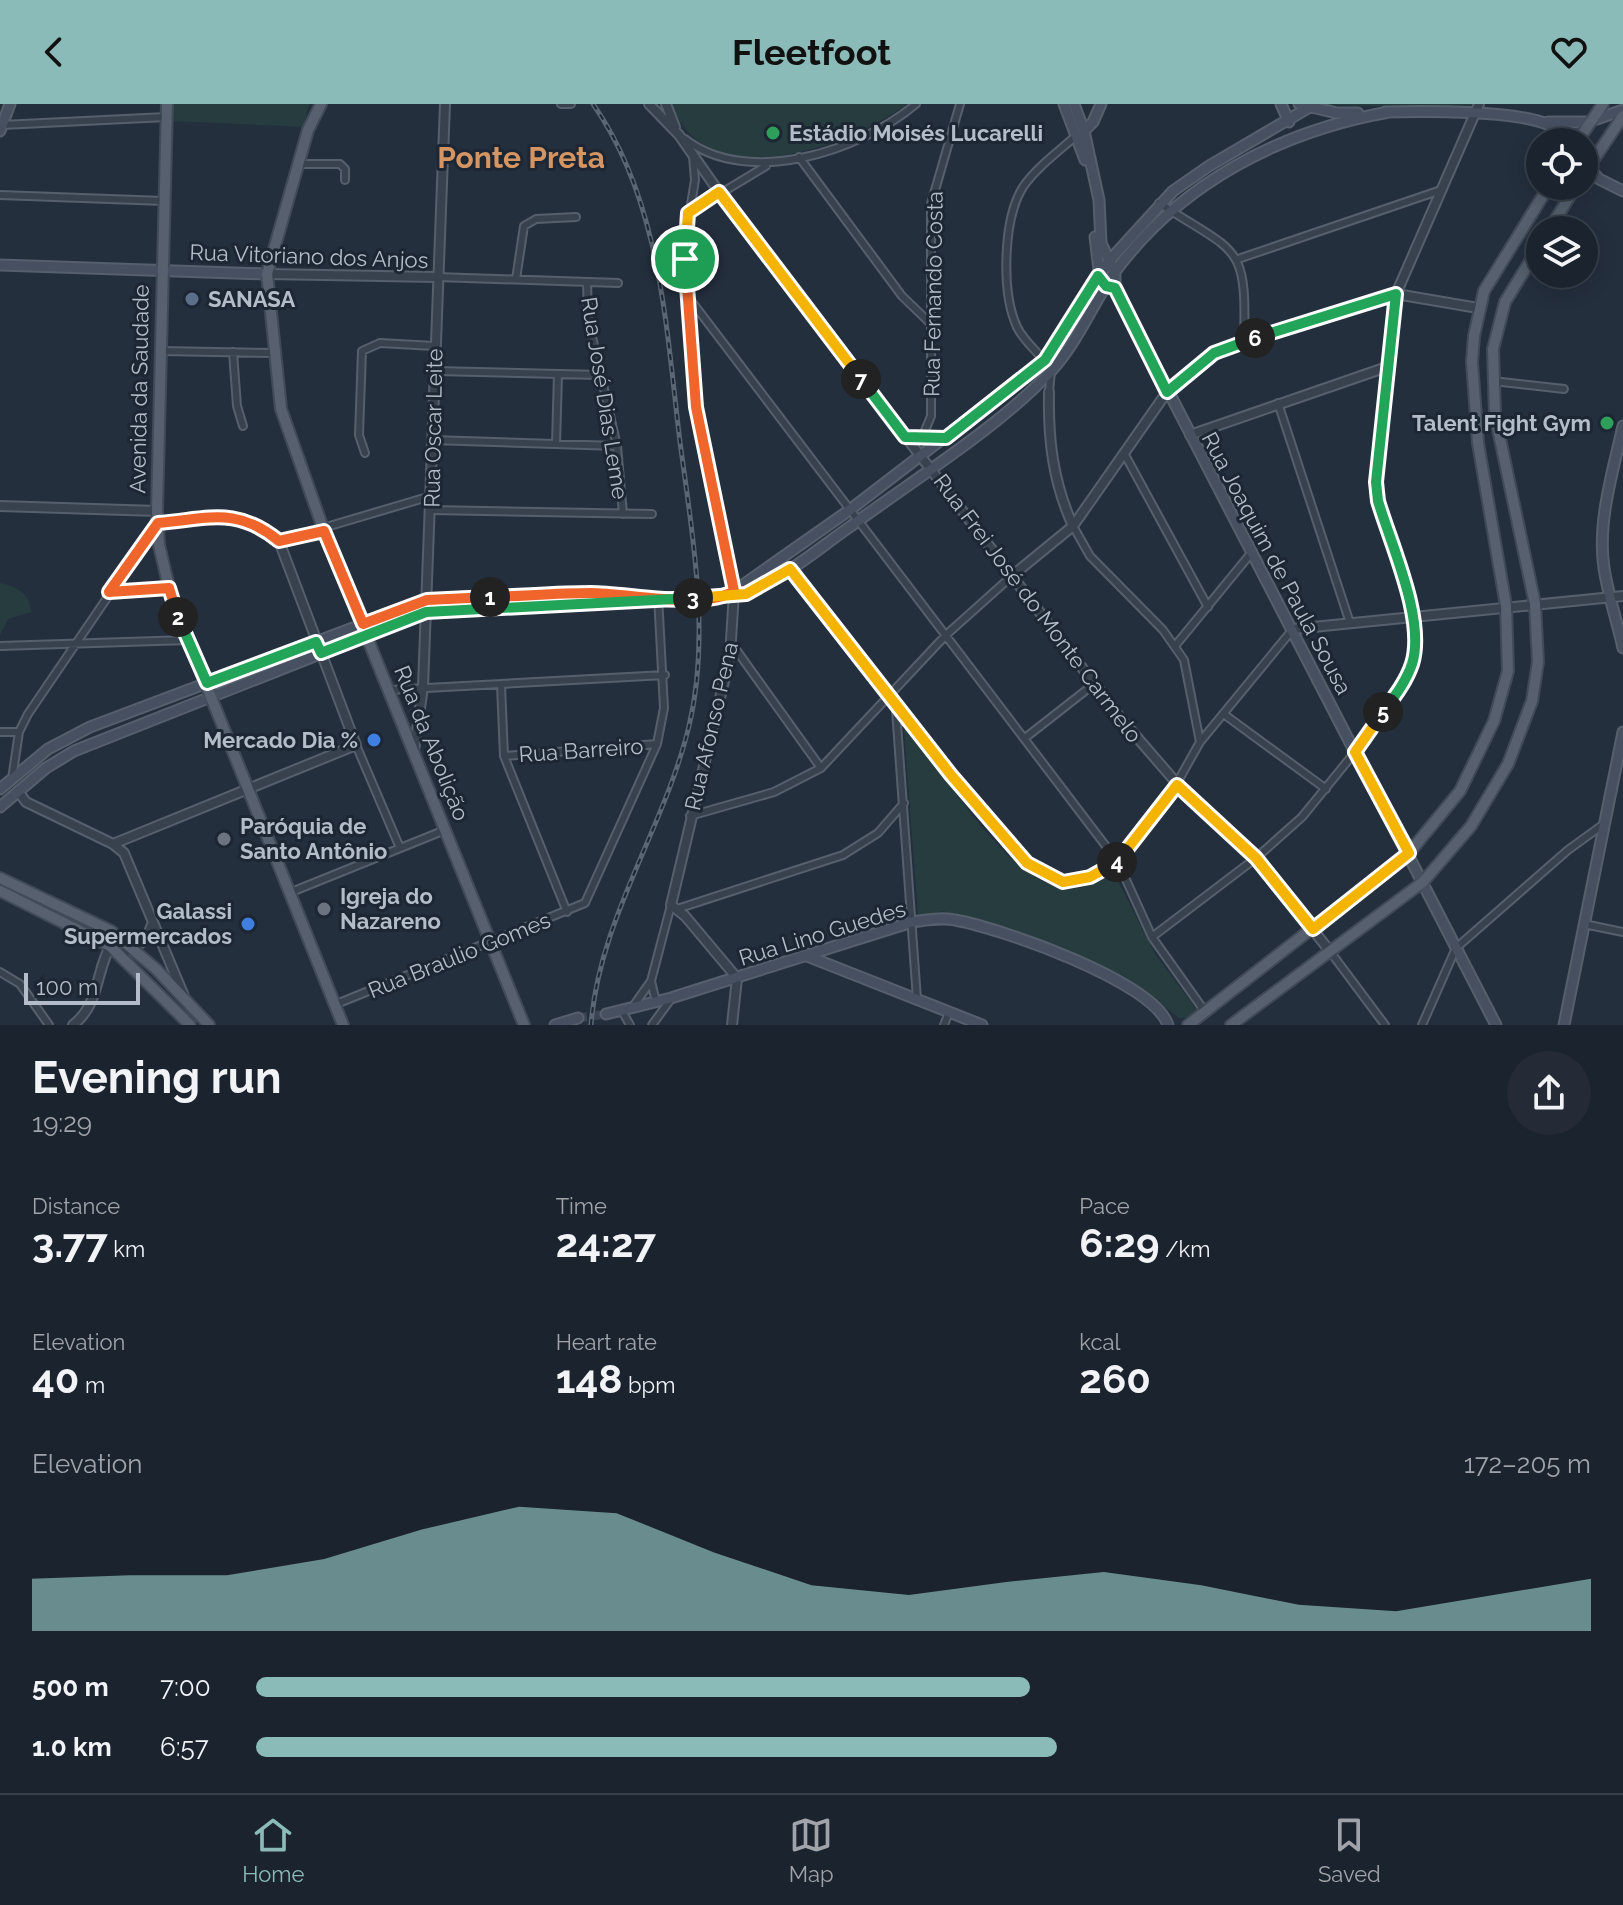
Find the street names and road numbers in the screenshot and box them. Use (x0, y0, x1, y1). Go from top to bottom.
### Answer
street label: Rua Fernando Costa (918, 191, 948, 397)
street label: Rua Vitoriano dos Anjos (189, 239, 429, 273)
street label: Avenida da Saudade (124, 284, 154, 494)
street label: Rua José Dias Leme (576, 295, 634, 501)
street label: Rua Oscar Leite (419, 348, 447, 508)
street label: Rua Joaquim de Paula Sousa (1197, 427, 1357, 699)
street label: Rua Frei José do Monte Carmelo (928, 469, 1148, 747)
street label: Rua Afonso Pena (679, 639, 743, 813)
street label: Rua da Abolição (389, 662, 475, 824)
street label: Rua Barreiro (518, 733, 644, 767)
street label: Rua Lino Guedes (735, 895, 909, 971)
street label: Rua Braulio Gomes (364, 907, 554, 1003)

